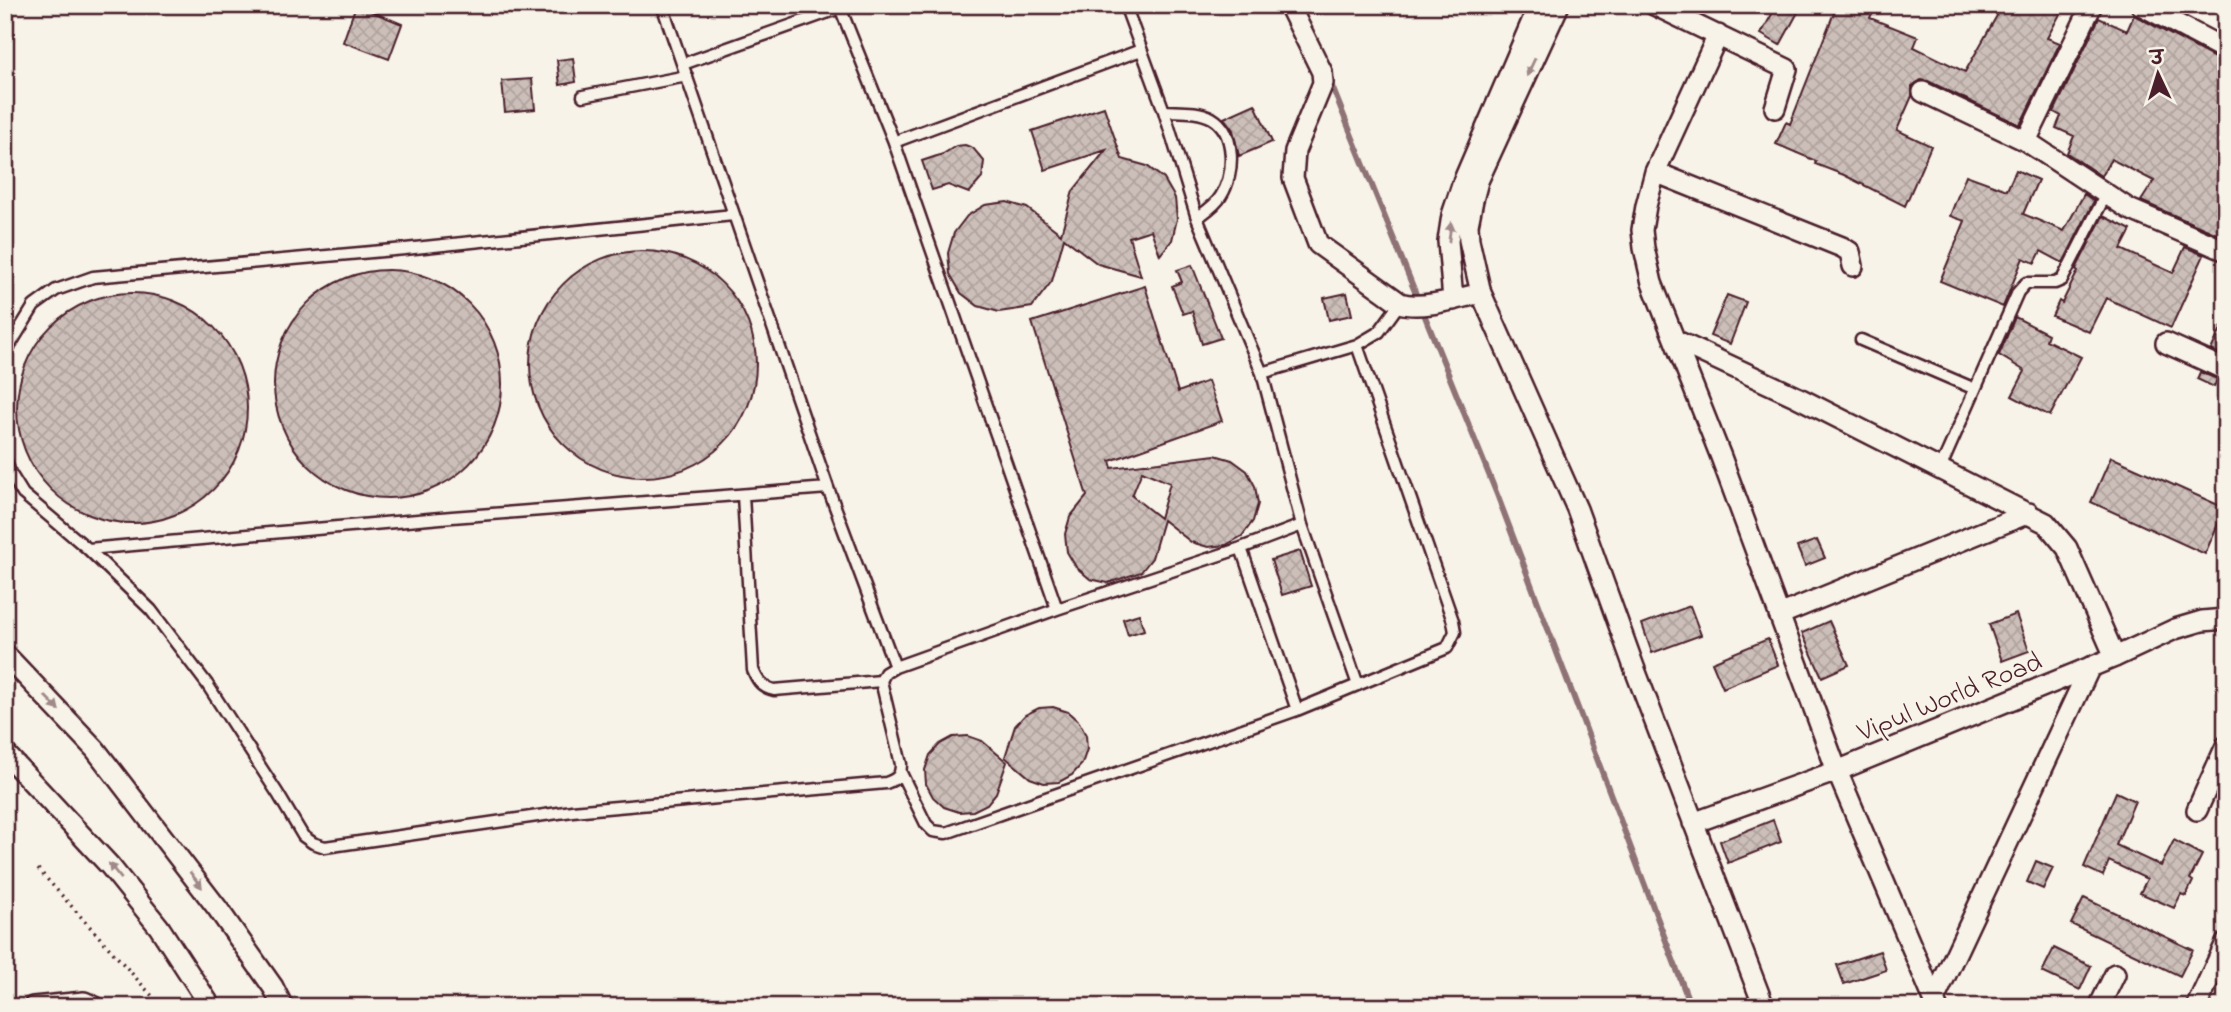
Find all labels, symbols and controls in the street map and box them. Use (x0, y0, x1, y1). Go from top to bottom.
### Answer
north arrow (2122, 38, 2192, 108)
text: उ (2148, 45, 2167, 74)
one-way arrow (1525, 57, 1536, 77)
one-way arrow (1444, 221, 1455, 243)
street label: Vipul World Road (1851, 642, 2049, 754)
one-way arrow (44, 695, 61, 712)
one-way arrow (108, 863, 123, 880)
one-way arrow (188, 870, 203, 888)

